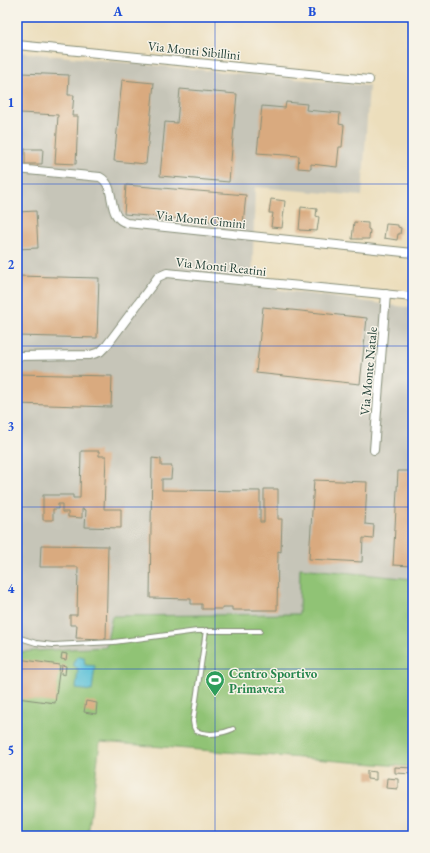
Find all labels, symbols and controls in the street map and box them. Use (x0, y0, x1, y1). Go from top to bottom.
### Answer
text: A (112, 3, 123, 20)
text: B (308, 3, 316, 20)
street label: Via Monti Sibillini (147, 37, 241, 64)
text: 1 (8, 94, 15, 111)
street label: Via Monti Cimini (155, 206, 247, 233)
street label: Via Monti Reatini (175, 253, 267, 280)
text: 2 (8, 256, 15, 273)
street label: Via Monte Natale (356, 326, 381, 416)
text: 3 (8, 418, 15, 435)
text: 4 (8, 580, 15, 597)
place label: Centro Sportivo Primavera (229, 665, 318, 697)
sports icon: Centro Sportivo Primavera (204, 669, 226, 697)
text: 5 (8, 742, 14, 759)

